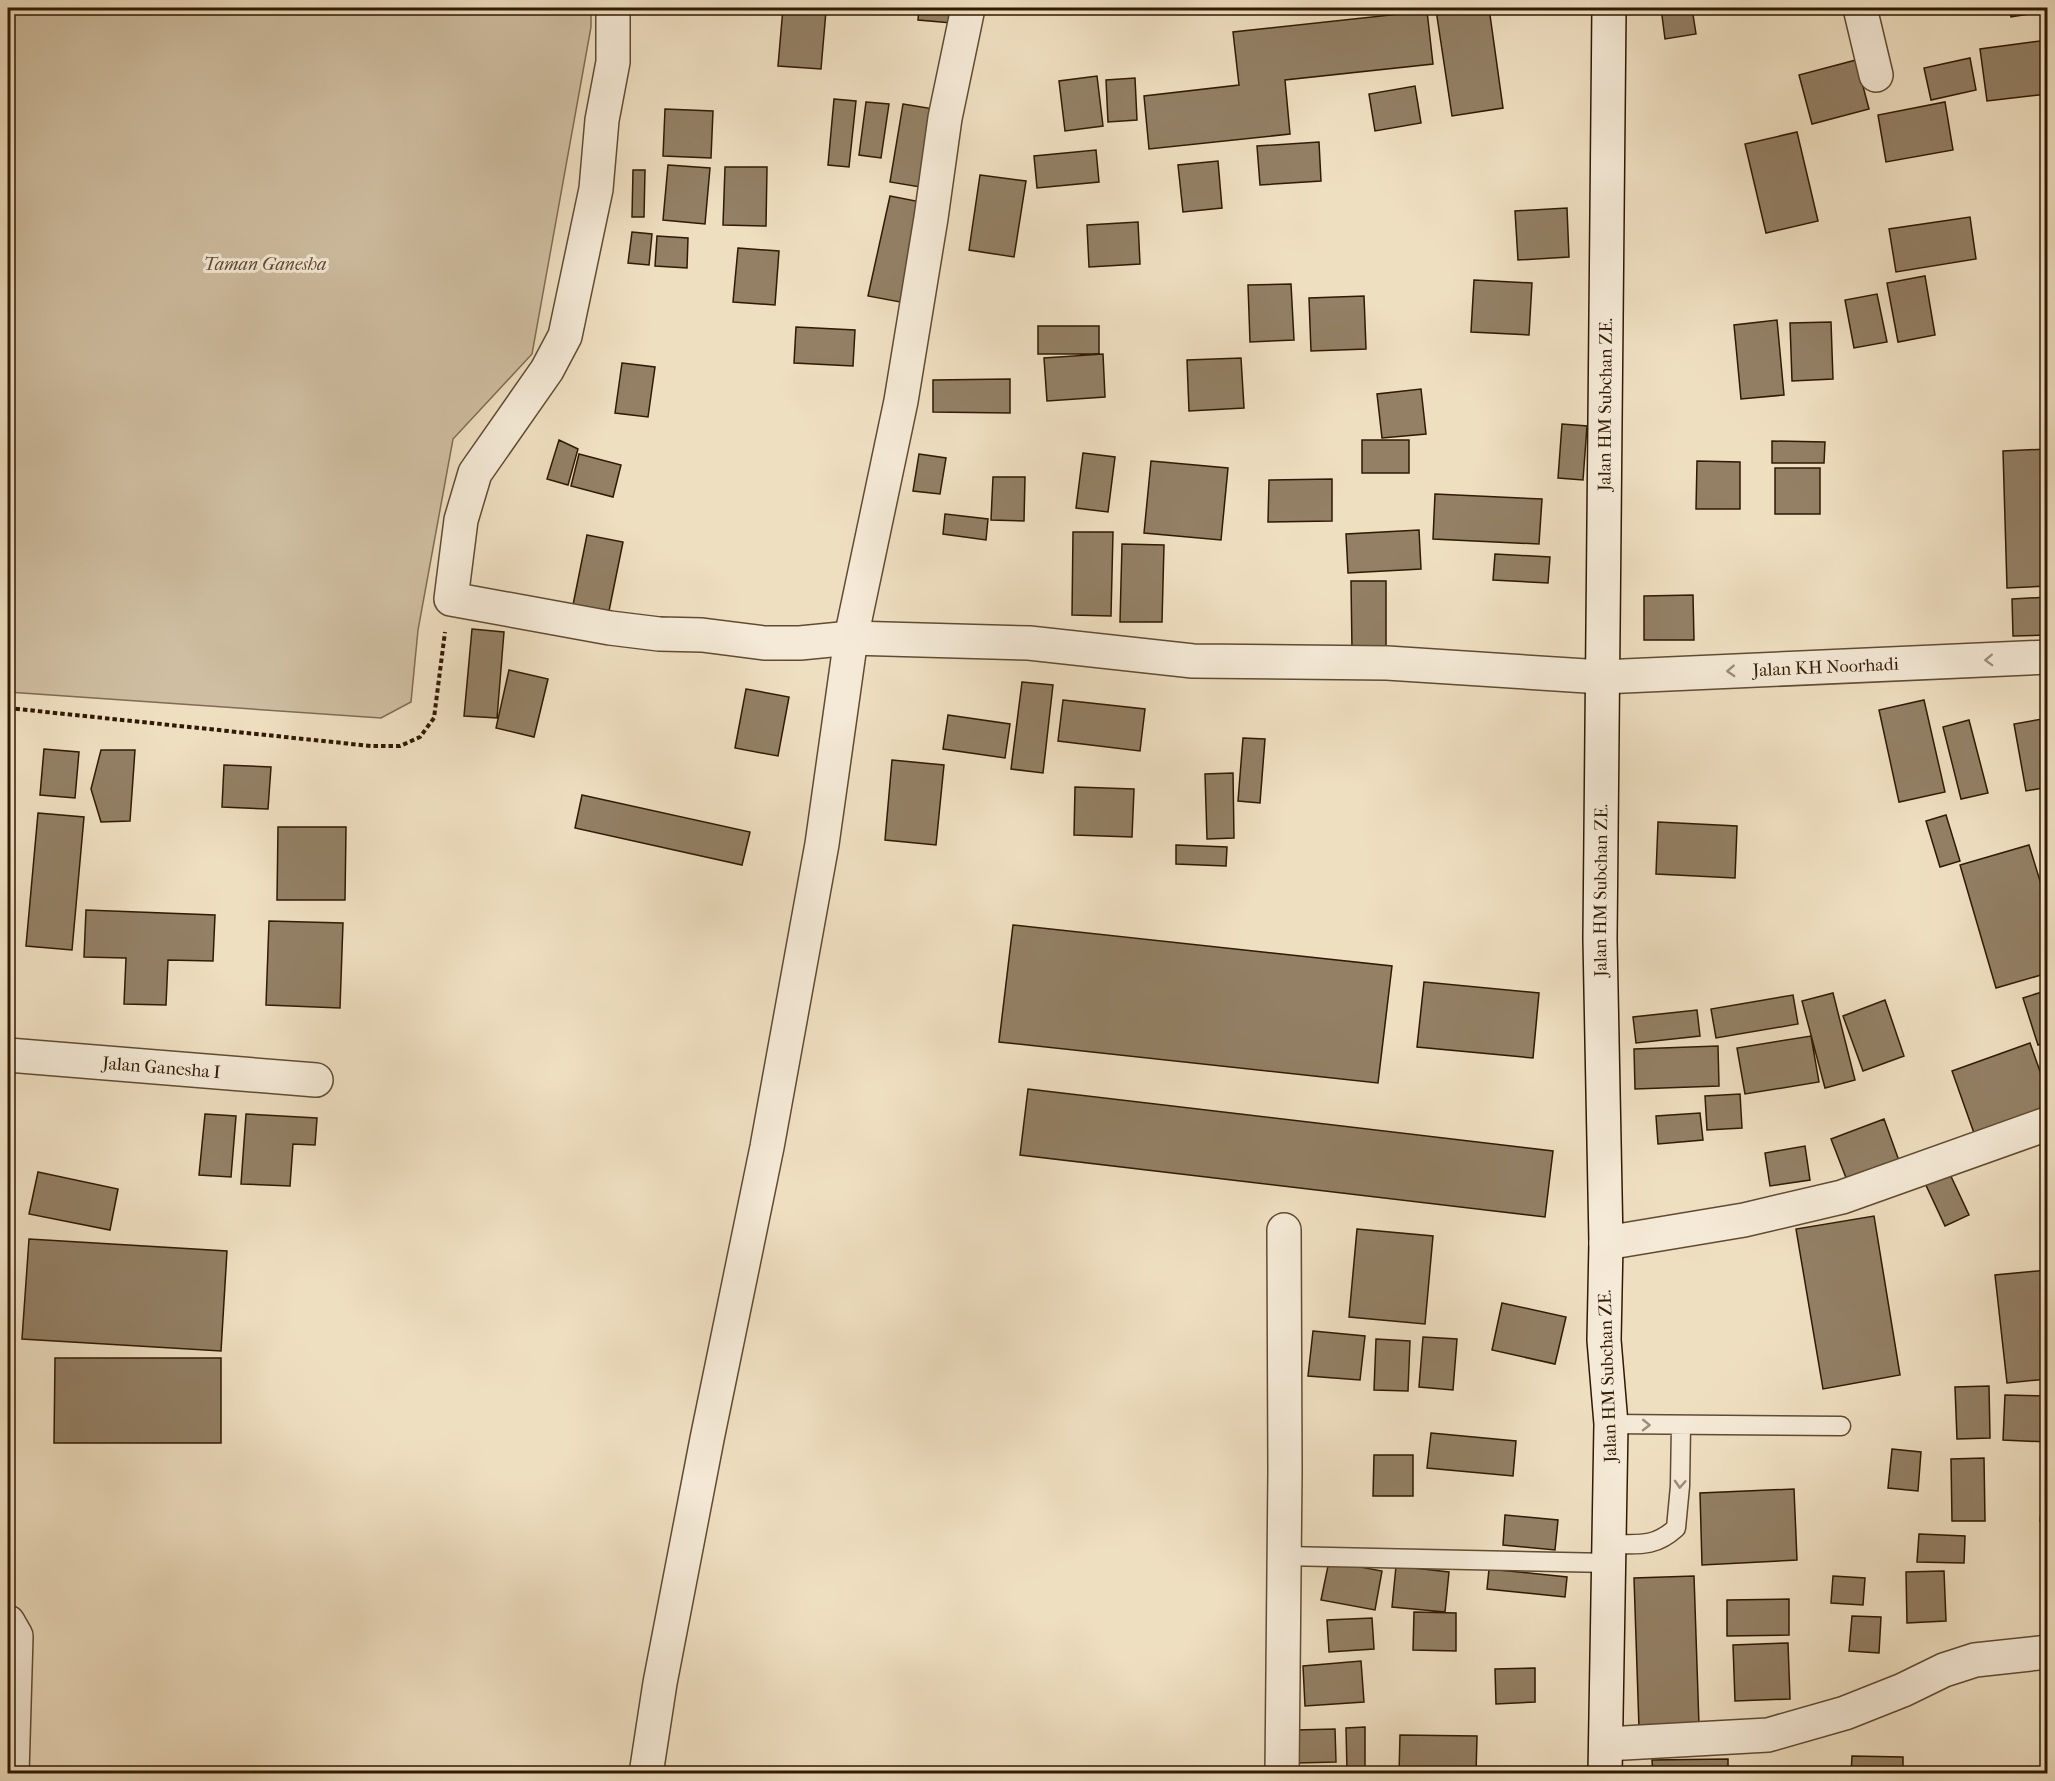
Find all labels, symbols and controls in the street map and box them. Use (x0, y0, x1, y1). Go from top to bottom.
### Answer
park label: Taman Ganesha (204, 254, 326, 275)
street label: Jalan HM Subchan ZE. (1594, 318, 1617, 493)
street label: Jalan KH Noorhadi (1750, 653, 1900, 681)
one-way arrow (1985, 653, 1994, 666)
one-way arrow (1727, 665, 1736, 678)
street label: Jalan HM Subchan ZE. (1589, 804, 1612, 979)
street label: Jalan Ganesha I (100, 1052, 221, 1083)
street label: Jalan HM Subchan ZE. (1594, 1289, 1622, 1465)
one-way arrow (1642, 1419, 1651, 1431)
one-way arrow (1673, 1479, 1686, 1488)

